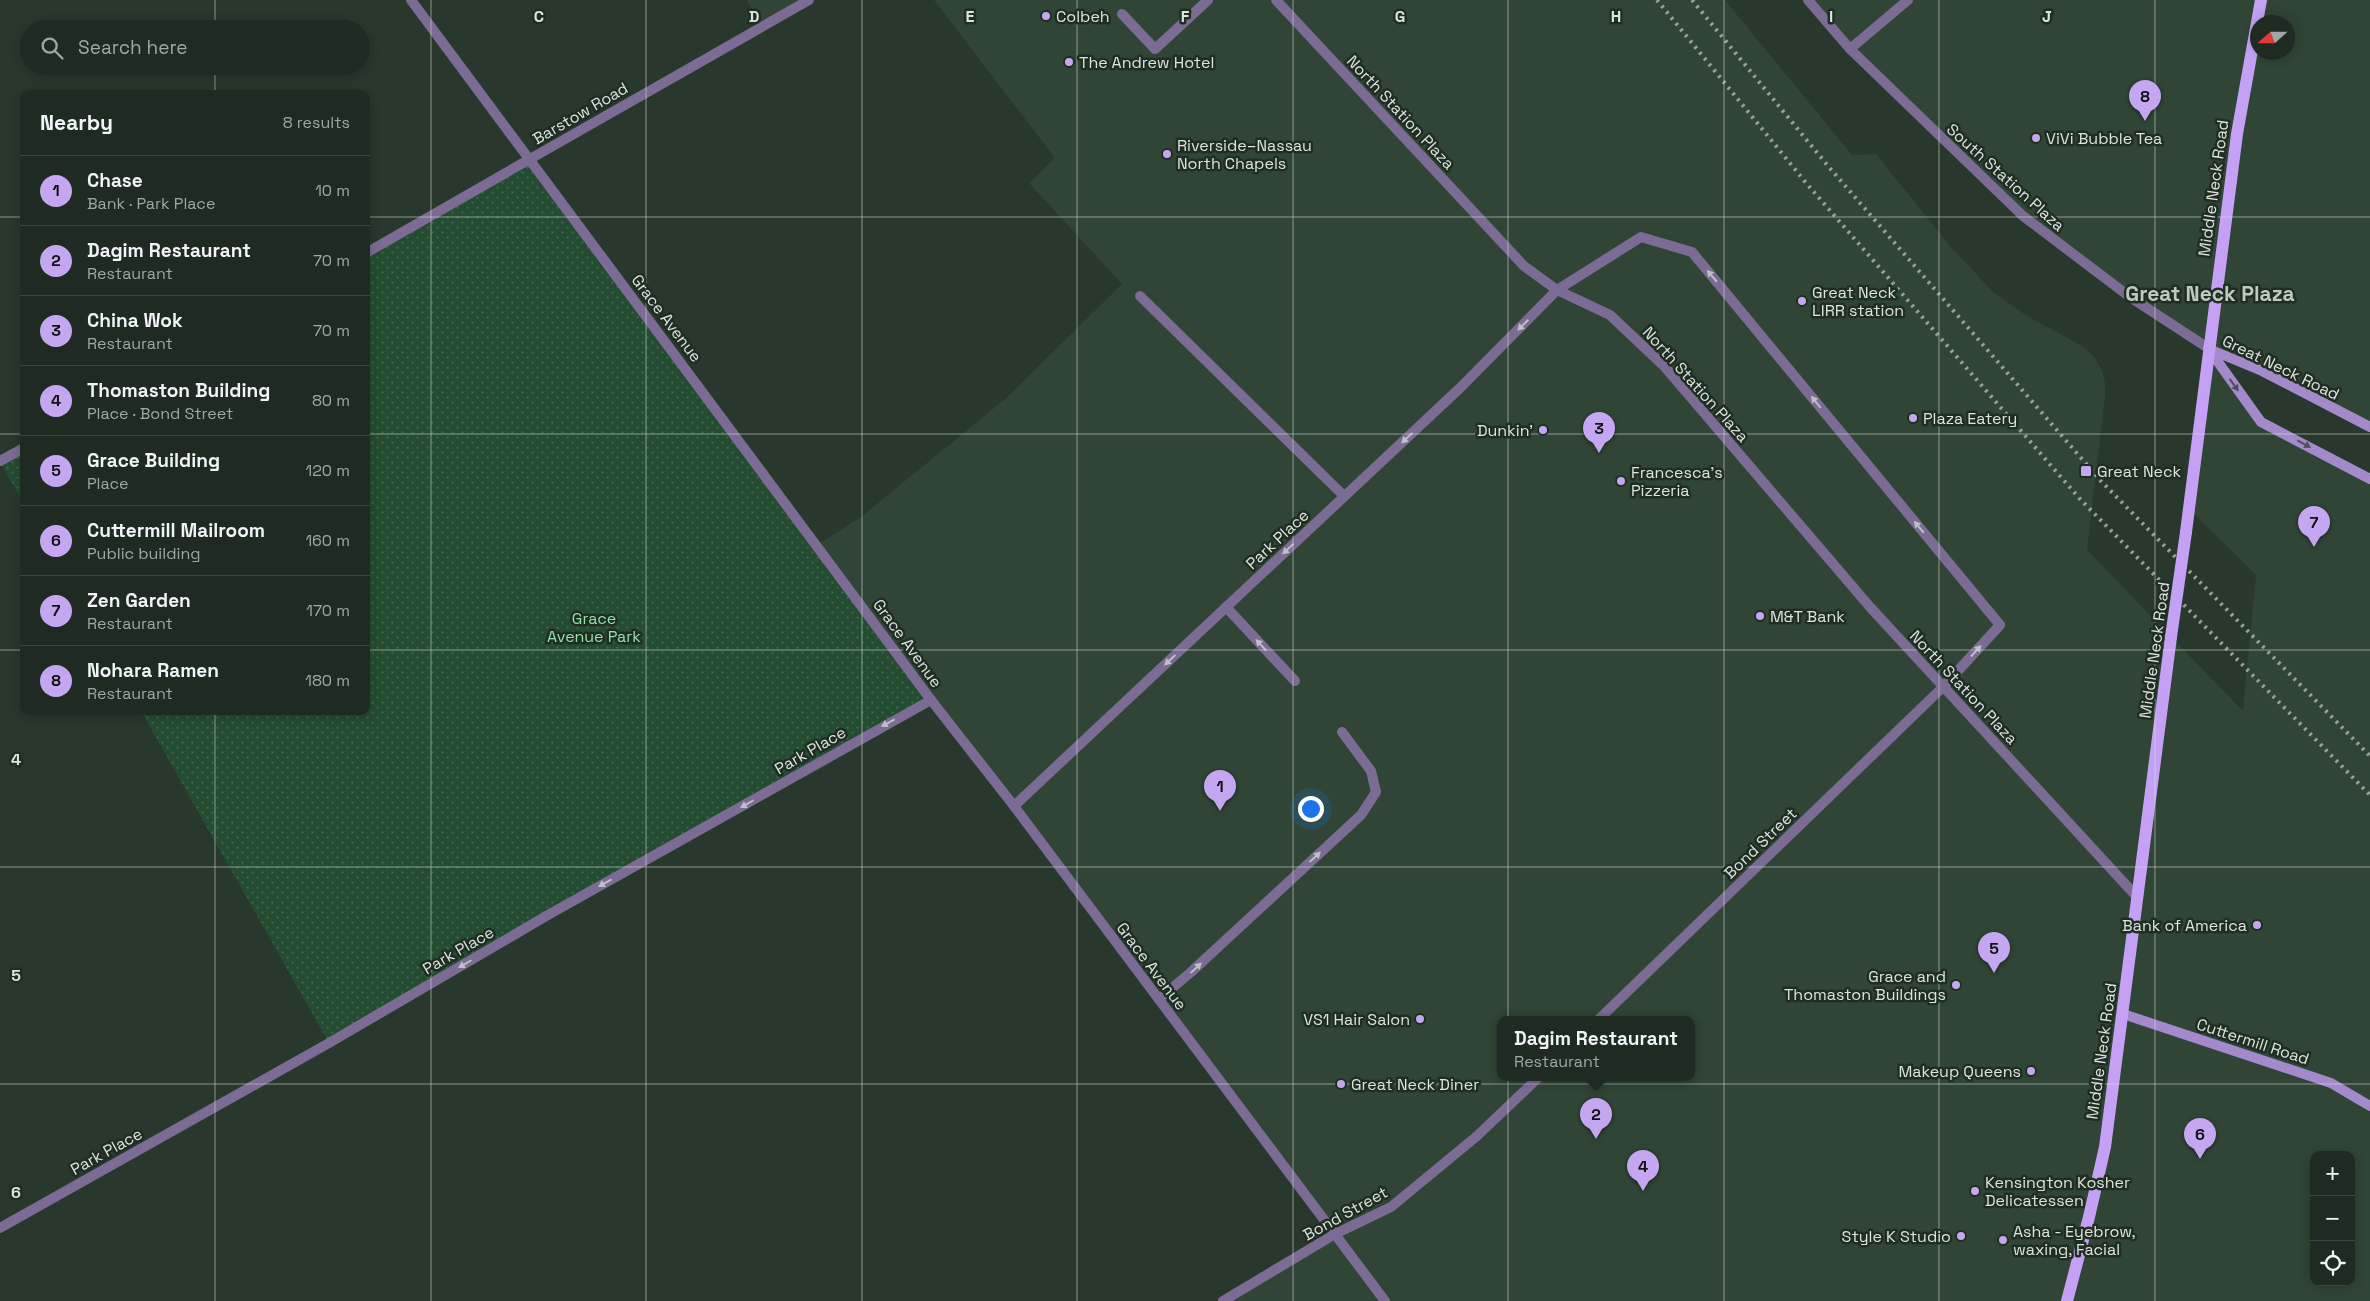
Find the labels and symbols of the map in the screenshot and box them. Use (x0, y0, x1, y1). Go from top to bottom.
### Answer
text: C (534, 6, 544, 27)
text: D (749, 6, 759, 27)
text: E (966, 6, 975, 27)
place label: Colbeh (1056, 6, 1110, 27)
text: F (1181, 6, 1190, 27)
text: G (1395, 6, 1405, 27)
text: H (1611, 6, 1621, 27)
text: I (1829, 6, 1833, 27)
text: J (2042, 6, 2052, 27)
marker: Colbeh (1040, 10, 1052, 22)
north arrow (2250, 15, 2295, 60)
street label: North Station Plaza (1342, 51, 1459, 174)
place label: The Andrew Hotel (1079, 52, 1214, 73)
marker: The Andrew Hotel (1063, 56, 1075, 68)
street label: Barstow Road (529, 78, 632, 149)
pin: 8 (2129, 80, 2161, 121)
street label: South Station Plaza (1942, 119, 2069, 236)
street label: Middle Neck Road (2194, 119, 2233, 258)
place label: ViVi Bubble Tea (2046, 128, 2162, 149)
marker: ViVi Bubble Tea (2030, 132, 2042, 144)
place label: Riverside–Nassau North Chapels (1177, 135, 1312, 174)
marker: Riverside–Nassau North Chapels (1161, 148, 1173, 160)
street label: Grace Avenue (627, 270, 707, 366)
one-way arrow (1707, 270, 1718, 283)
district label: Great Neck Plaza (2125, 280, 2295, 307)
place label: Great Neck LIRR station (1812, 282, 1904, 321)
marker: Great Neck LIRR station (1796, 295, 1808, 307)
one-way arrow (1517, 319, 1529, 331)
street label: North Station Plaza (1638, 322, 1753, 447)
street label: Great Neck Road (2219, 330, 2343, 405)
one-way arrow (2229, 378, 2240, 391)
one-way arrow (1810, 395, 1821, 408)
place label: Plaza Eatery (1923, 408, 2017, 429)
pin: 3 (1583, 412, 1615, 453)
marker: Plaza Eatery (1907, 412, 1919, 424)
place label: Dunkin' (1477, 420, 1533, 441)
marker: Dunkin' (1537, 424, 1549, 436)
one-way arrow (1401, 432, 1413, 444)
one-way arrow (2297, 440, 2311, 448)
place label: Great Neck (2097, 461, 2182, 482)
place label: Francesca's Pizzeria (1631, 462, 1723, 501)
marker: Great Neck (2079, 464, 2093, 478)
marker: Francesca's Pizzeria (1615, 475, 1627, 487)
street label: Park Place (1241, 505, 1313, 574)
pin: 7 (2298, 506, 2330, 547)
one-way arrow (1914, 521, 1925, 534)
one-way arrow (1282, 543, 1294, 555)
street label: Middle Neck Road (2135, 581, 2174, 720)
street label: Grace Avenue (868, 595, 947, 692)
place label: M&T Bank (1770, 606, 1845, 627)
park label: Grace Avenue Park (547, 608, 641, 647)
marker: M&T Bank (1754, 610, 1766, 622)
street label: North Station Plaza (1905, 626, 2022, 749)
one-way arrow (1256, 639, 1267, 652)
one-way arrow (1970, 645, 1982, 657)
one-way arrow (1164, 654, 1176, 666)
one-way arrow (881, 719, 896, 727)
street label: Park Place (771, 722, 850, 779)
text: 4 (11, 749, 21, 770)
pin: 1 (1204, 770, 1236, 811)
your location (1298, 796, 1324, 822)
one-way arrow (741, 799, 754, 808)
street label: Bond Street (1719, 803, 1801, 883)
one-way arrow (1309, 851, 1321, 863)
one-way arrow (598, 879, 613, 887)
place label: Bank of America (2122, 915, 2247, 936)
street label: Grace Avenue (1112, 918, 1192, 1014)
marker: Bank of America (2251, 919, 2263, 931)
street label: Park Place (419, 922, 498, 979)
pin: 5 (1978, 932, 2010, 973)
one-way arrow (458, 959, 471, 968)
one-way arrow (1190, 962, 1202, 974)
text: 5 (11, 965, 21, 986)
place label: Grace and Thomaston Buildings (1784, 966, 1946, 1005)
marker: Grace and Thomaston Buildings (1950, 979, 1962, 991)
street label: Middle Neck Road (2082, 982, 2121, 1121)
place label: VS1 Hair Salon (1303, 1009, 1410, 1030)
marker: VS1 Hair Salon (1414, 1013, 1426, 1025)
street label: Cuttermill Road (2194, 1013, 2312, 1070)
place label: Makeup Queens (1898, 1061, 2021, 1082)
marker: Makeup Queens (2025, 1065, 2037, 1077)
place label: Great Neck Diner (1351, 1074, 1479, 1095)
marker: Great Neck Diner (1335, 1078, 1347, 1090)
pin: 2 (1580, 1098, 1612, 1139)
pin: 6 (2184, 1118, 2216, 1159)
street label: Park Place (67, 1123, 146, 1180)
pin: 4 (1627, 1150, 1659, 1191)
place label: Kensington Kosher Delicatessen (1985, 1172, 2130, 1211)
text: 6 (11, 1182, 21, 1203)
street label: Bond Street (1299, 1182, 1391, 1245)
marker: Kensington Kosher Delicatessen (1969, 1185, 1981, 1197)
place label: Asha - Eyebrow, waxing, Facial (2013, 1221, 2136, 1260)
place label: Style K Studio (1842, 1226, 1951, 1247)
marker: Style K Studio (1955, 1230, 1967, 1242)
marker: Asha - Eyebrow, waxing, Facial (1997, 1234, 2009, 1246)

